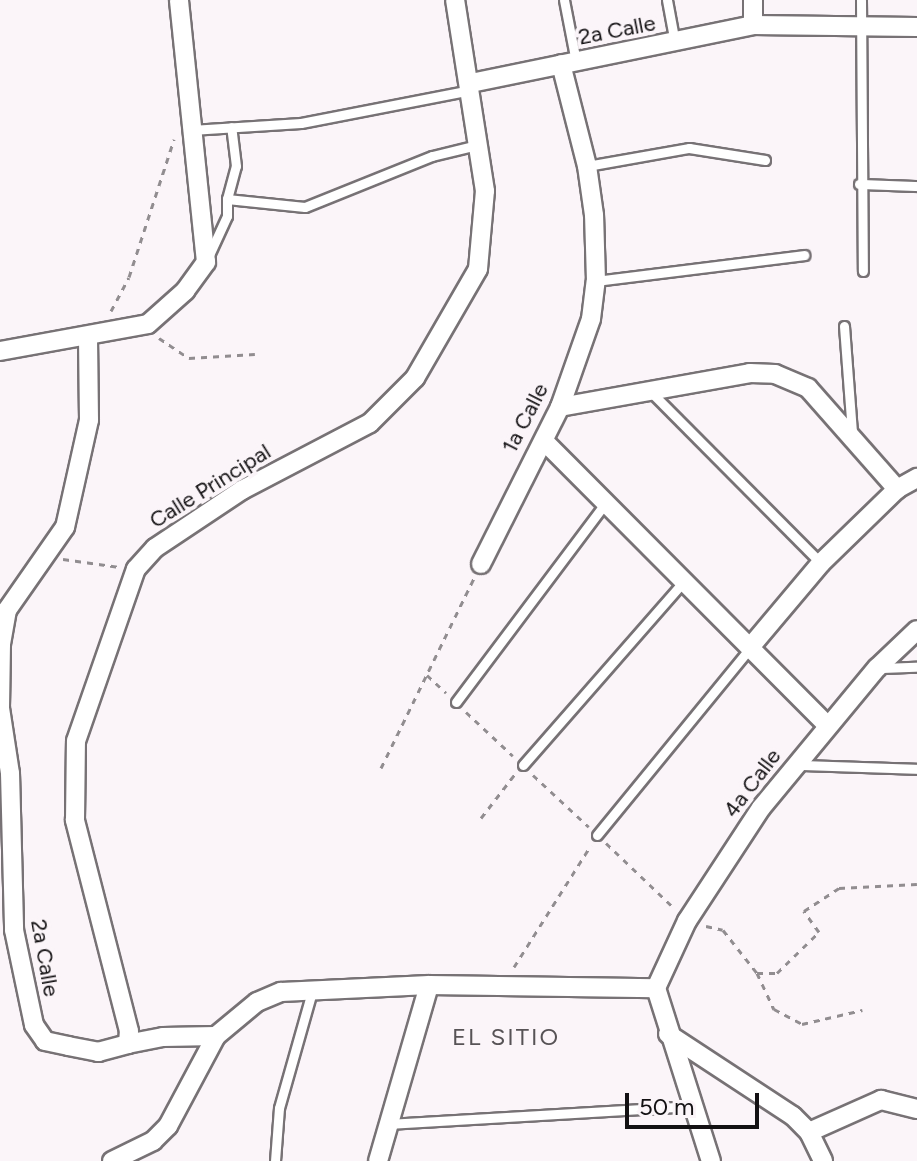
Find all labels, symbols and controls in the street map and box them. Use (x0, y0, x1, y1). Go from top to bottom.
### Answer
street label: 2a Calle (576, 10, 658, 50)
street label: 1a Calle (496, 379, 554, 457)
street label: Calle Principal (145, 438, 275, 534)
street label: 4a Calle (718, 743, 786, 823)
street label: 2a Calle (25, 917, 65, 999)
district label: EL SITIO (452, 1023, 560, 1051)
scale bar (629, 1077, 763, 1127)
text: 50 m (639, 1092, 695, 1121)

